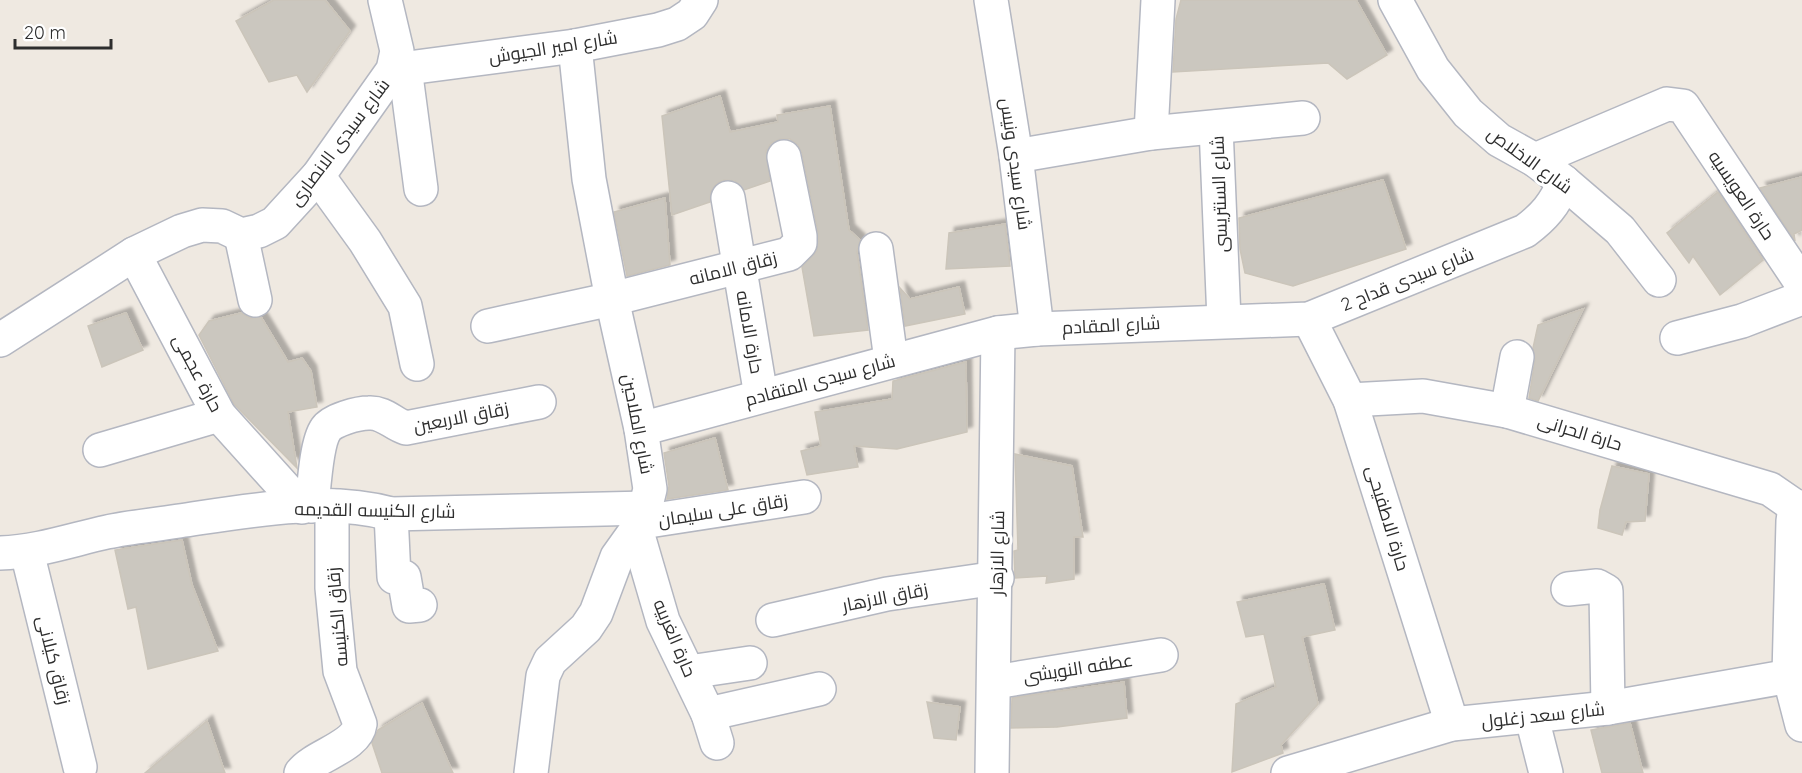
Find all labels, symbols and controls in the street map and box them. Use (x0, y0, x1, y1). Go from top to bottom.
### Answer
scale bar (15, 12, 111, 50)
text: 20 m (24, 21, 66, 44)
street label: شارع امير الجيوش (487, 25, 619, 70)
street label: شارع سيدى الانصارى (284, 74, 395, 211)
street label: شارع سيدى ونيس (994, 97, 1037, 232)
street label: شارع الاخلاص (1482, 121, 1577, 199)
street label: شارع السنتريسى (1205, 135, 1234, 253)
street label: حارة العويسيه (1704, 146, 1780, 244)
street label: شارع سيدى قداح 2 (1337, 242, 1477, 317)
street label: زقاق الامانه (687, 246, 780, 291)
street label: حارة الامانه (731, 289, 769, 375)
street label: شارع المقادم (1061, 311, 1161, 340)
street label: حارة عجمى (168, 330, 228, 416)
street label: شارع سيدى المتقادم (742, 349, 898, 412)
street label: شارع الملاحين (616, 372, 659, 476)
street label: زقاق الاربعين (411, 396, 511, 438)
street label: حارة الحرانى (1535, 408, 1625, 456)
street label: حارة الاطفيحى (1361, 463, 1415, 573)
street label: زقاق على سليمان (656, 488, 790, 533)
street label: شارع الكنيسه القديمه (294, 497, 456, 524)
street label: شارع الازهار (985, 510, 1010, 597)
street label: زقاق الكنيسه (321, 566, 354, 668)
street label: زقاق الازهار (839, 577, 930, 618)
street label: حارة الغربيه (648, 595, 702, 681)
street label: زقاق كيلانى (31, 613, 76, 707)
street label: عطفه النويشى (1021, 648, 1135, 688)
street label: شارع سعد زغلول (1480, 697, 1606, 734)

